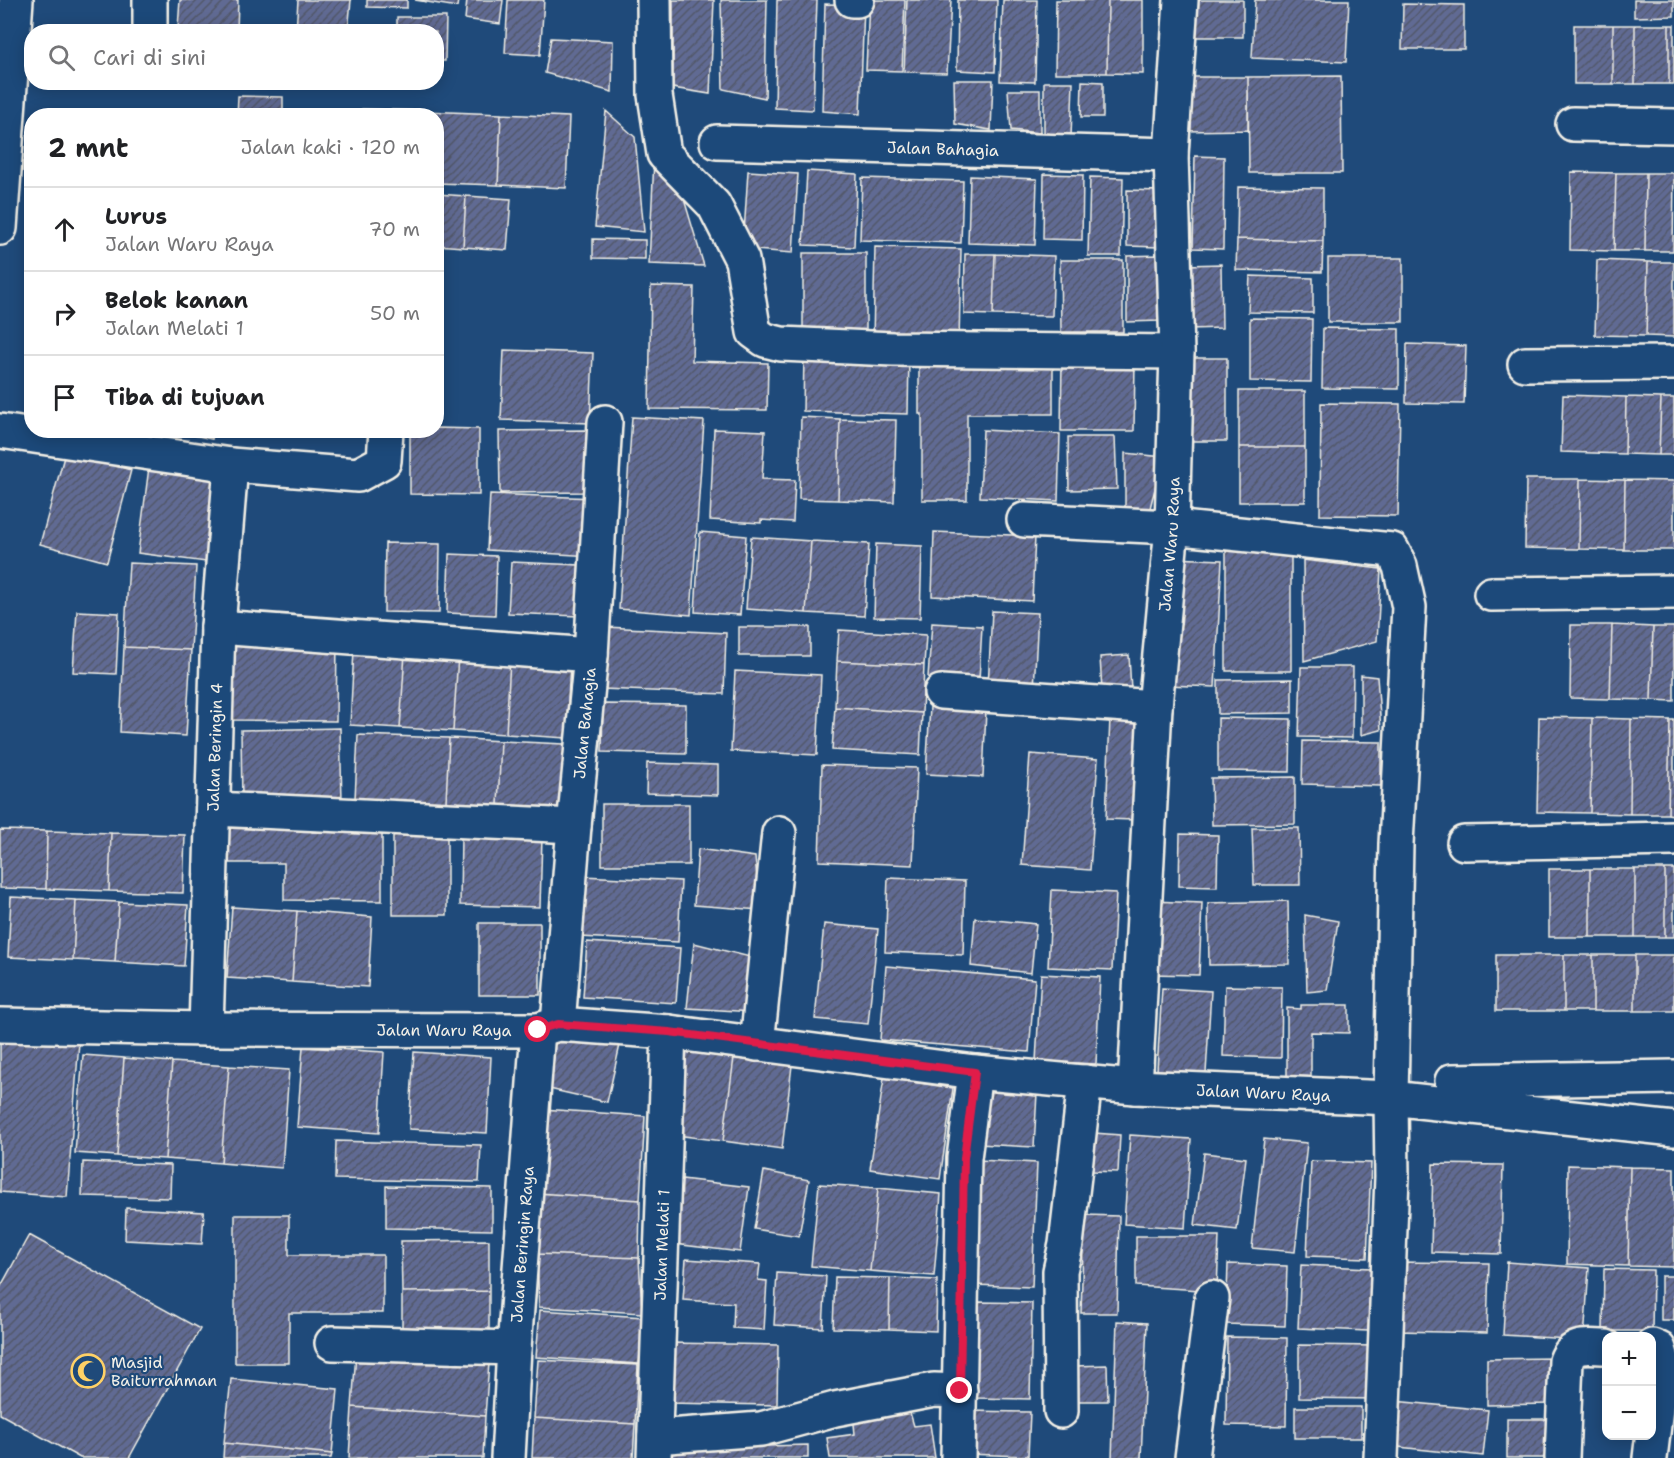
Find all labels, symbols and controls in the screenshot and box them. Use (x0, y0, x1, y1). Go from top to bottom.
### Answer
search box (24, 24, 444, 90)
icon: search (45, 41, 78, 74)
text: Cari di sini (93, 43, 206, 72)
text: 2 mnt (48, 130, 128, 165)
text: Jalan kaki · 120 m (240, 134, 420, 160)
street label: Jalan Bahagia (887, 136, 999, 161)
text: Lurus (105, 202, 167, 231)
icon: ahead (48, 213, 81, 246)
text: 70 m (368, 216, 420, 242)
text: Jalan Waru Raya (105, 231, 274, 257)
text: Belok kanan (105, 286, 248, 315)
icon: right (48, 297, 81, 330)
text: 50 m (370, 300, 420, 326)
text: Jalan Melati 1 (105, 315, 244, 341)
icon: arrive (48, 381, 81, 414)
text: Tiba di tujuan (105, 383, 265, 412)
street label: Jalan Waru Raya (1154, 476, 1184, 612)
street label: Jalan Bahagia (568, 666, 600, 780)
street label: Jalan Beringin 4 (202, 682, 227, 812)
route start (524, 1016, 550, 1042)
street label: Jalan Waru Raya (376, 1019, 512, 1040)
street label: Jalan Waru Raya (1195, 1079, 1331, 1106)
street label: Jalan Beringin Raya (505, 1165, 538, 1324)
street label: Jalan Melati 1 (649, 1189, 674, 1301)
map controls (1602, 1332, 1656, 1440)
button: + (1602, 1332, 1656, 1386)
place label: Masjid Baiturrahman (111, 1352, 217, 1391)
mosque icon: Masjid Baiturrahman (70, 1353, 106, 1389)
route end (946, 1377, 972, 1403)
button: − (1602, 1386, 1656, 1440)

